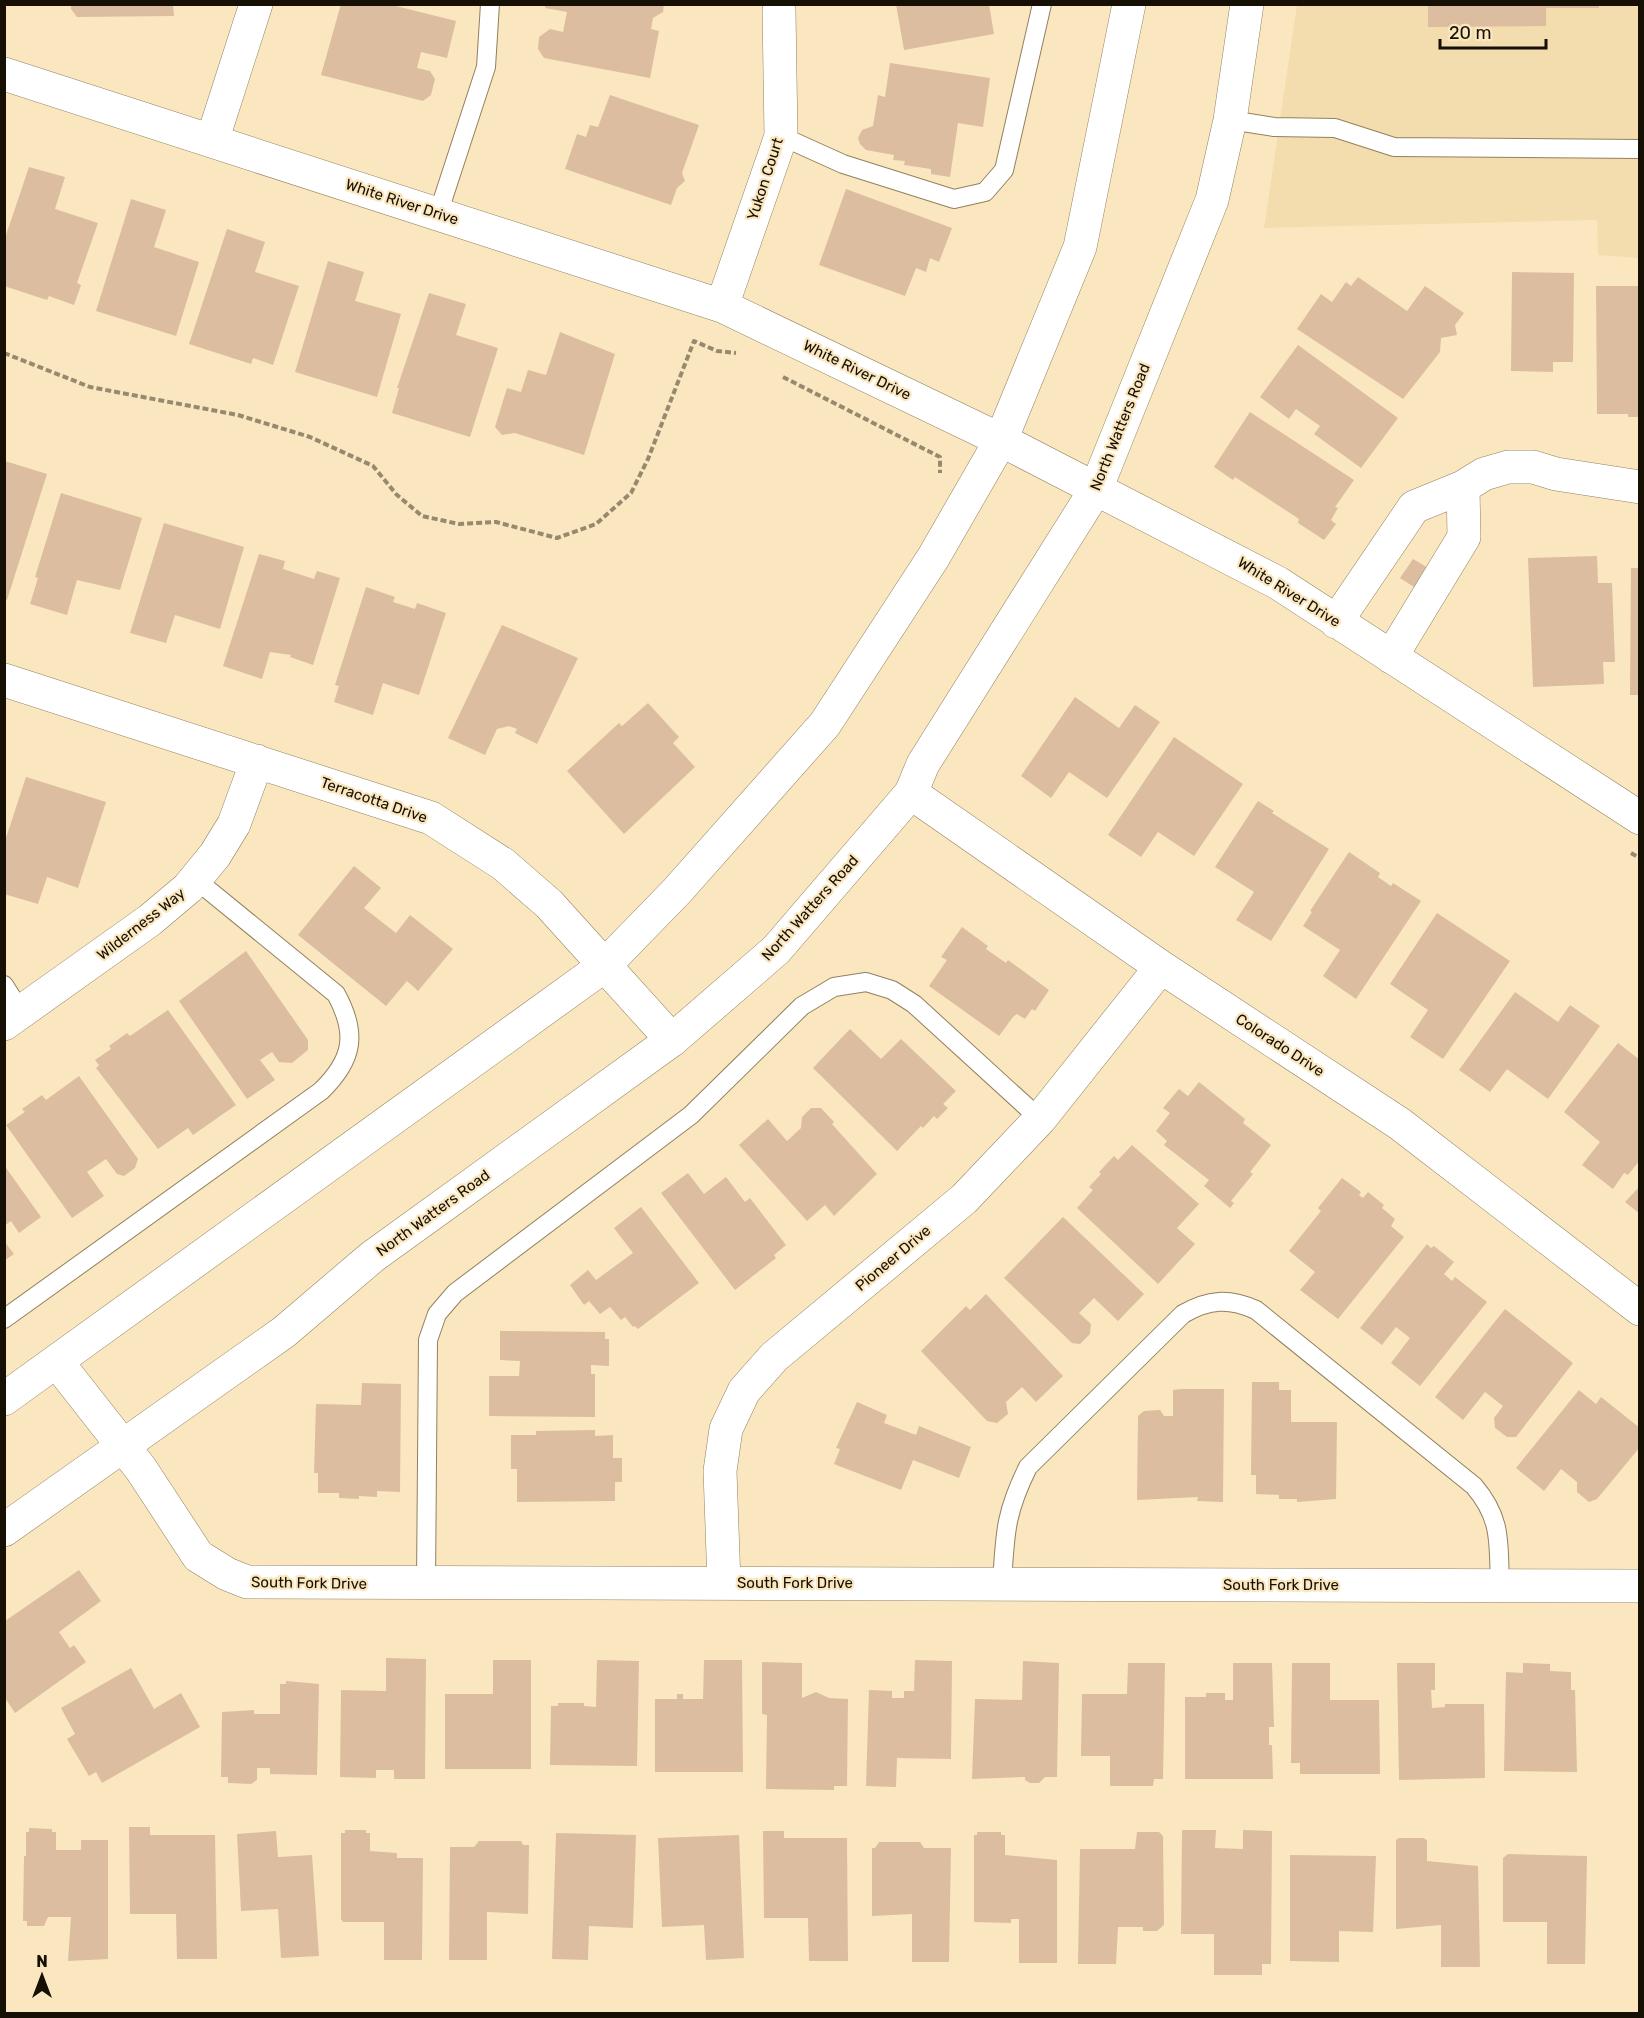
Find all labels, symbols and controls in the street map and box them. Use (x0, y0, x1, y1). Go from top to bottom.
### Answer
scale bar (1440, 12, 1546, 50)
text: 20 m (1449, 22, 1491, 44)
street label: Yukon Court (743, 135, 787, 223)
street label: White River Drive (343, 175, 461, 229)
street label: White River Drive (800, 336, 914, 404)
street label: North Watters Road (1086, 361, 1154, 493)
street label: White River Drive (1234, 553, 1344, 631)
street label: Terracotta Drive (318, 773, 430, 827)
street label: North Watters Road (758, 852, 862, 964)
street label: Wilderness Way (93, 884, 189, 964)
street label: Colorado Drive (1232, 1010, 1328, 1080)
street label: North Watters Road (373, 1166, 493, 1260)
street label: Pioneer Drive (852, 1221, 934, 1295)
street label: South Fork Drive (251, 1573, 367, 1593)
street label: South Fork Drive (737, 1574, 853, 1592)
street label: South Fork Drive (1223, 1576, 1339, 1594)
north arrow (12, 1946, 72, 2006)
text: N (36, 1952, 48, 1971)

